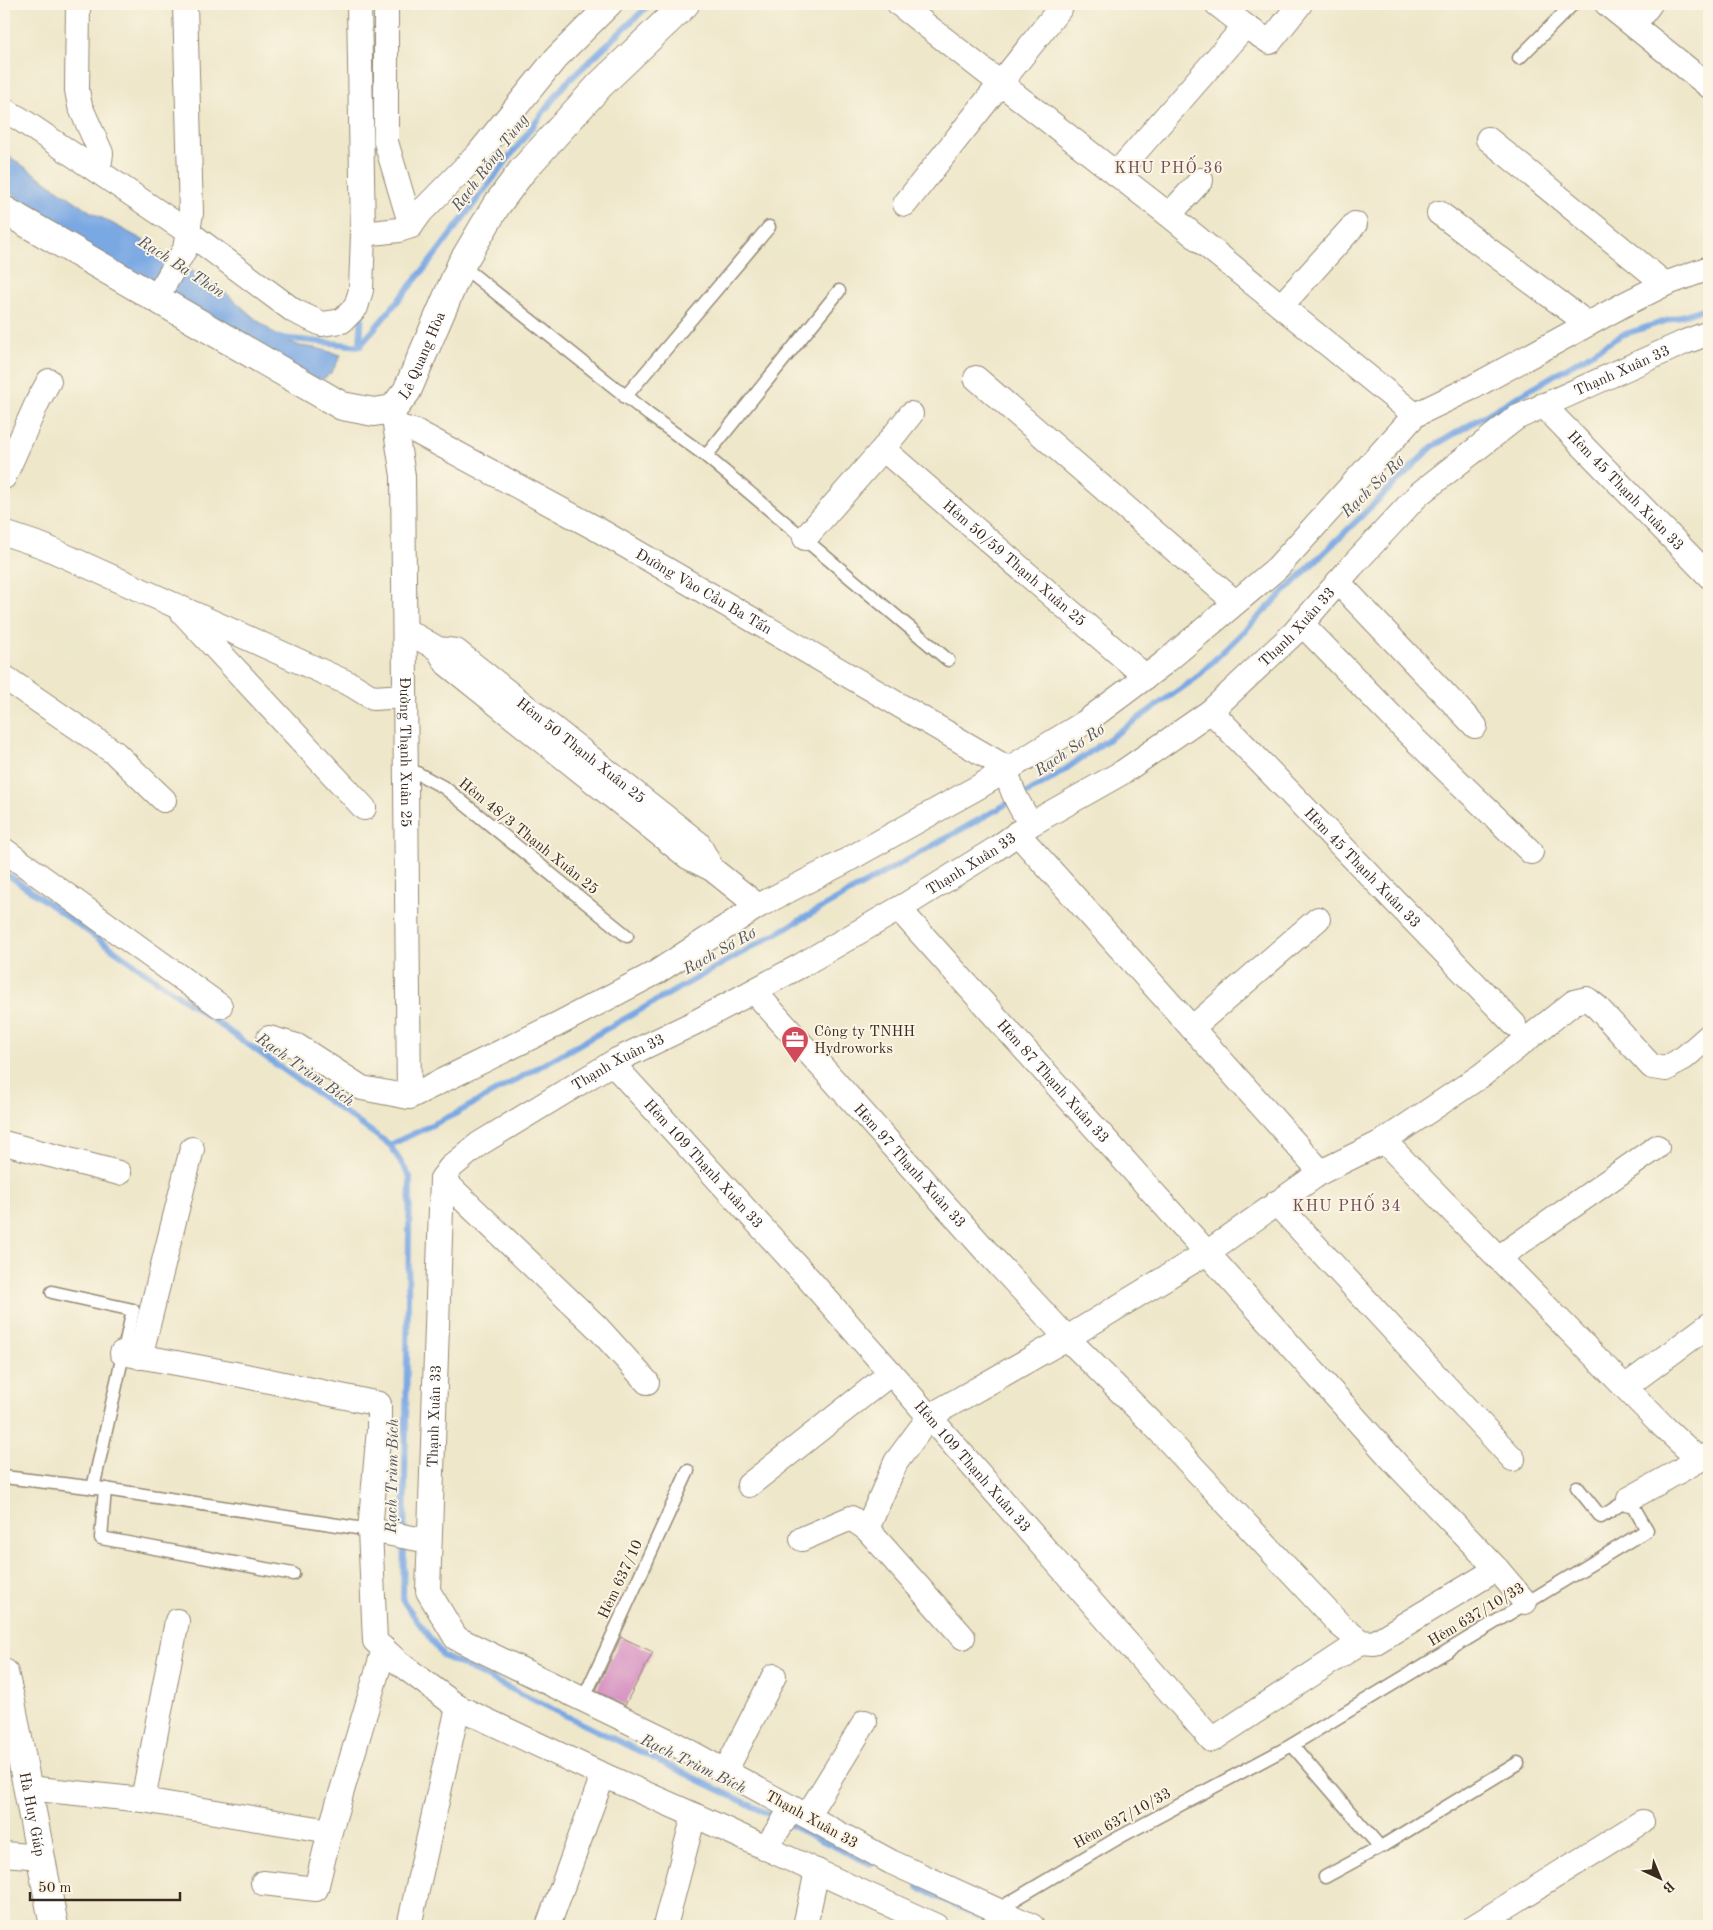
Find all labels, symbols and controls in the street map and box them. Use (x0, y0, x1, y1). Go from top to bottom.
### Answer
water label: Rạch Rỗng Tùng (448, 111, 532, 215)
district label: KHU PHỐ 36 (1114, 155, 1224, 177)
water label: Rạch Ba Thôn (134, 233, 227, 301)
street label: Lê Quang Hòa (397, 309, 449, 403)
street label: Thạnh Xuân 33 (1572, 344, 1673, 400)
street label: Hẻm 45 Thạnh Xuân 33 (1564, 429, 1686, 554)
water label: Rạch Sơ Rơ (1338, 453, 1408, 522)
street label: Hẻm 50/59 Thạnh Xuân 25 (939, 498, 1088, 630)
street label: Đường Vào Cầu Ba Tấn (633, 547, 774, 638)
street label: Thạnh Xuân 33 (1257, 585, 1339, 671)
street label: Đường Thạnh Xuân 25 (396, 677, 412, 828)
street label: Hẻm 50 Thạnh Xuân 25 (513, 696, 647, 807)
water label: Rạch Sơ Rơ (1032, 721, 1108, 780)
street label: Hẻm 48/3 Thạnh Xuân 25 (455, 776, 601, 898)
street label: Hẻm 45 Thạnh Xuân 33 (1301, 806, 1422, 931)
street label: Thạnh Xuân 33 (924, 831, 1019, 899)
water label: Rạch Sơ Rơ (680, 925, 759, 979)
street label: Hẻm 87 Thạnh Xuân 33 (993, 1018, 1111, 1147)
office icon: Công ty TNHH Hydroworks (780, 1025, 810, 1064)
place label: Công ty TNHH Hydroworks (814, 1025, 915, 1057)
water label: Rạch Trùm Bích (252, 1030, 357, 1110)
street label: Thạnh Xuân 33 (570, 1032, 667, 1095)
street label: Hẻm 109 Thạnh Xuân 33 (640, 1097, 765, 1232)
street label: Hẻm 97 Thạnh Xuân 33 (850, 1102, 967, 1231)
district label: KHU PHỐ 34 (1292, 1193, 1402, 1215)
street label: Thạnh Xuân 33 (426, 1364, 445, 1468)
street label: Hẻm 109 Thạnh Xuân 33 (910, 1399, 1033, 1536)
water label: Rạch Trùm Bích (384, 1418, 402, 1535)
street label: Hẻm 637/10 (597, 1538, 646, 1621)
street label: Hẻm 637/10/33 (1426, 1581, 1527, 1650)
water label: Rạch Trùm Bích (637, 1732, 748, 1797)
street label: Hà Huy Giáp (16, 1771, 47, 1858)
street label: Hẻm 637/10/33 (1071, 1786, 1174, 1852)
street label: Thạnh Xuân 33 (763, 1789, 860, 1852)
north arrow (1636, 1852, 1686, 1902)
scale bar (30, 1870, 180, 1902)
text: B (1660, 1878, 1677, 1895)
text: 50 m (38, 1881, 72, 1896)

